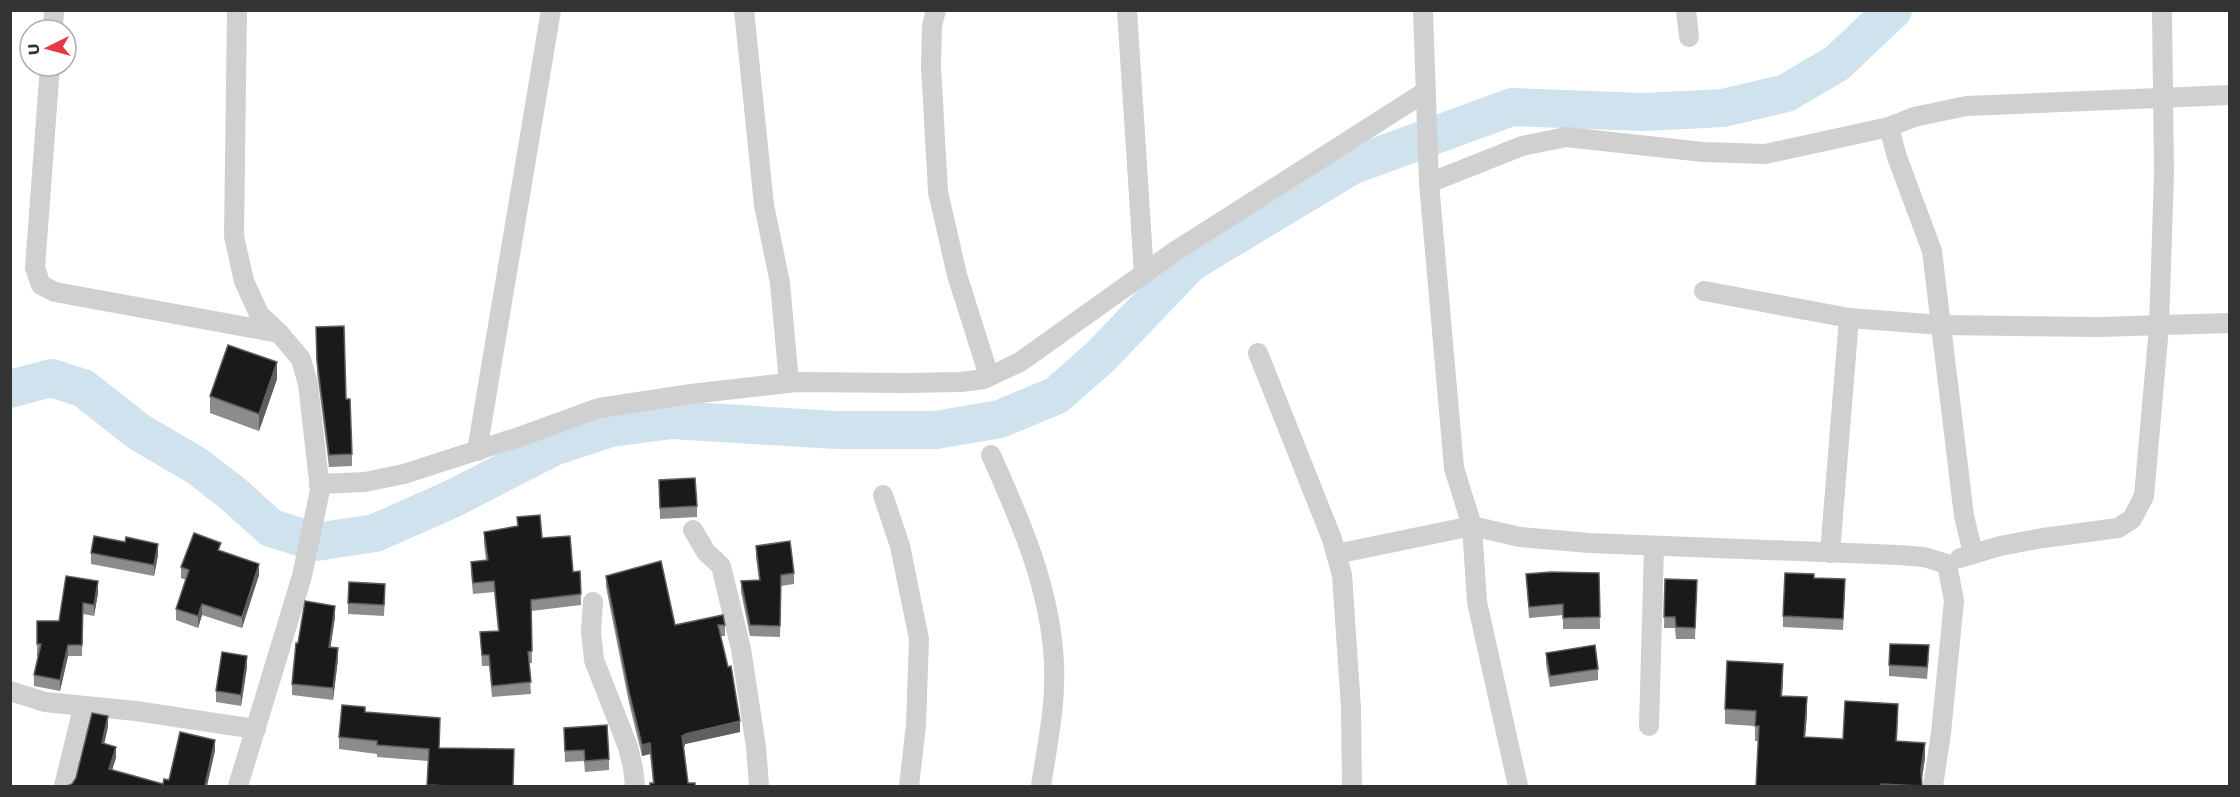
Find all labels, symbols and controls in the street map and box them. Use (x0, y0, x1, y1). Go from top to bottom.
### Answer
north arrow (18, 18, 78, 78)
text: U (24, 43, 44, 56)

